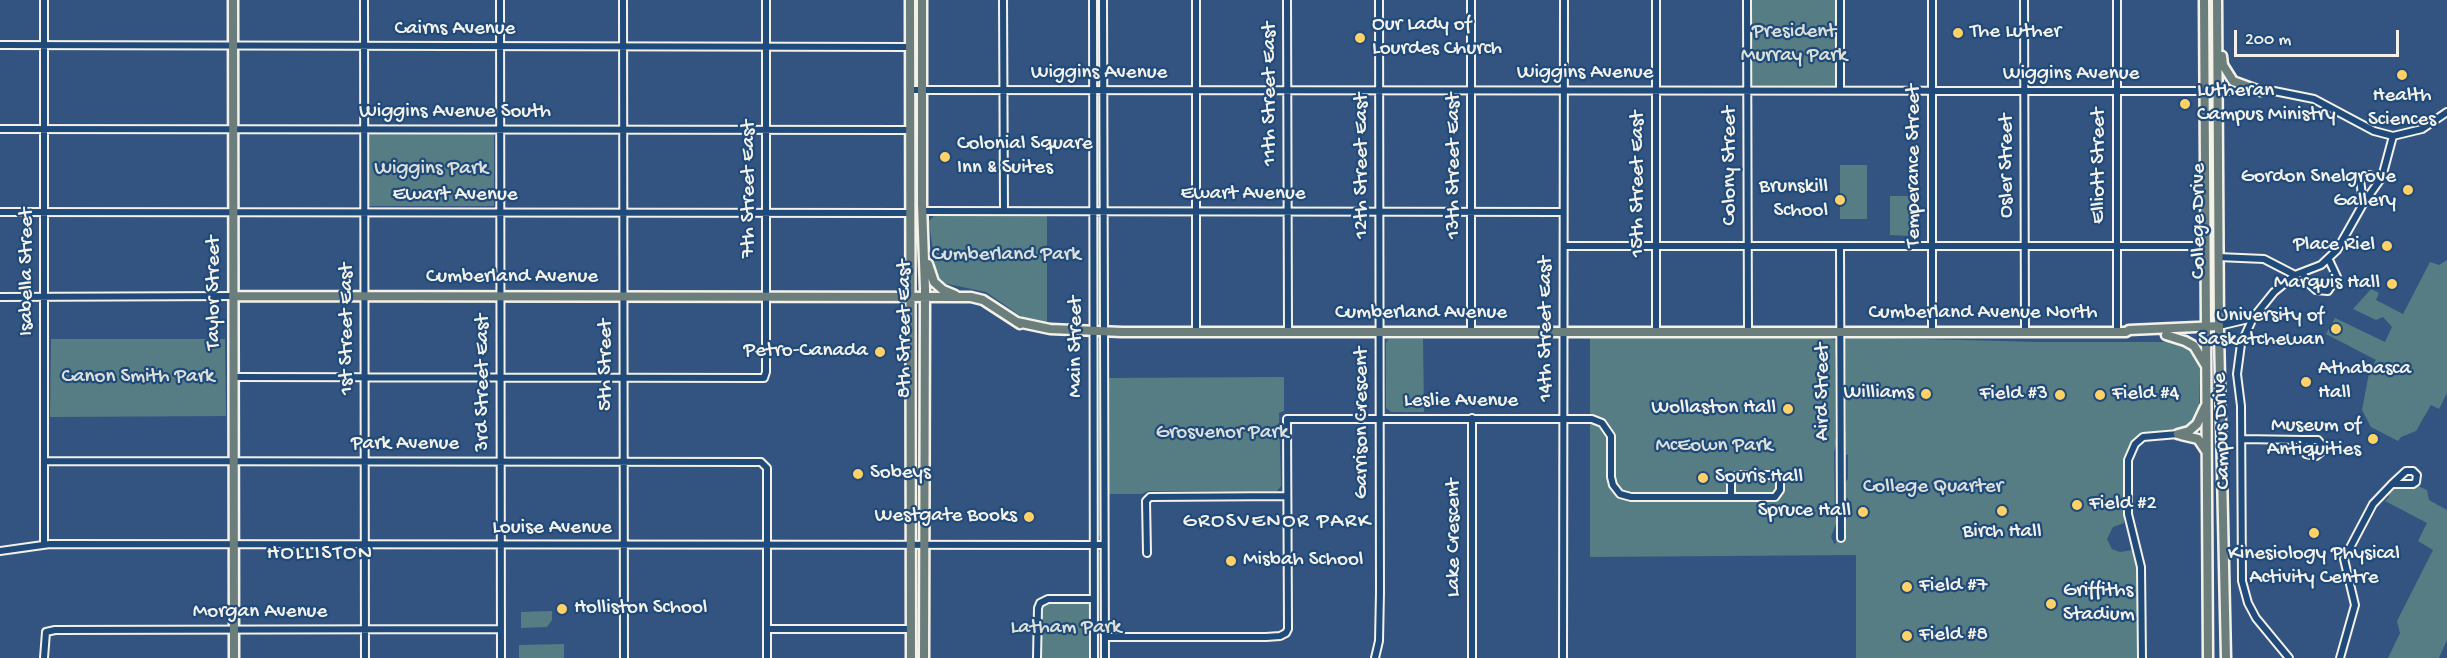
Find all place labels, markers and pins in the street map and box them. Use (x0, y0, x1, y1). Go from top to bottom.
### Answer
place label: Our Lady of Lourdes Church (1372, 13, 1502, 63)
place label: The Luther (1970, 20, 2061, 46)
marker: The Luther (1951, 26, 1965, 40)
marker: Our Lady of Lourdes Church (1353, 31, 1367, 45)
marker: Health Sciences (2395, 68, 2409, 82)
place label: Lutheran Campus Ministry (2197, 79, 2336, 129)
place label: Health Sciences (2368, 84, 2436, 134)
marker: Lutheran Campus Ministry (2178, 97, 2192, 111)
place label: Colonial Square Inn & Suites (957, 132, 1093, 182)
marker: Colonial Square Inn & Suites (938, 150, 952, 164)
place label: Gordon Snelgrove Gallery (2241, 165, 2396, 215)
place label: Brunskill School (1759, 175, 1828, 225)
marker: Gordon Snelgrove Gallery (2401, 183, 2415, 197)
marker: Brunskill School (1833, 193, 1847, 207)
place label: Place Riel (2293, 233, 2375, 259)
marker: Place Riel (2380, 239, 2394, 253)
place label: Marquis Hall (2274, 271, 2380, 297)
marker: Marquis Hall (2385, 277, 2399, 291)
place label: University of Saskatchewan (2198, 304, 2324, 354)
marker: University of Saskatchewan (2329, 322, 2343, 336)
place label: Petro-Canada (743, 339, 868, 365)
marker: Petro-Canada (873, 345, 887, 359)
place label: Athabasca Hall (2318, 357, 2411, 407)
marker: Athabasca Hall (2299, 375, 2313, 389)
place label: Williams (1843, 381, 1914, 407)
place label: Field #3 (1980, 382, 2048, 408)
place label: Field #4 (2112, 382, 2180, 408)
marker: Williams (1919, 387, 1933, 401)
marker: Field #3 (2053, 388, 2067, 402)
marker: Field #4 (2093, 388, 2107, 402)
place label: Wollaston Hall (1651, 396, 1776, 422)
marker: Wollaston Hall (1781, 402, 1795, 416)
place label: Museum of Antiquities (2267, 414, 2361, 464)
marker: Museum of Antiquities (2366, 432, 2380, 446)
place label: Sobeys (870, 461, 931, 487)
place label: Souris Hall (1715, 465, 1803, 491)
marker: Sobeys (851, 467, 865, 481)
marker: Souris Hall (1696, 471, 1710, 485)
place label: Field #2 (2089, 492, 2157, 518)
marker: Field #2 (2070, 498, 2084, 512)
place label: Spruce Hall (1758, 499, 1851, 525)
place label: Westgate Books (874, 504, 1017, 530)
marker: Birch Hall (1995, 504, 2009, 518)
marker: Spruce Hall (1856, 505, 1870, 519)
marker: Westgate Books (1022, 510, 1036, 524)
place label: Birch Hall (1962, 520, 2042, 546)
marker: Kinesiology Physical Activity Centre (2307, 526, 2321, 540)
place label: Kinesiology Physical Activity Centre (2228, 542, 2400, 592)
place label: Misbah School (1243, 548, 1363, 574)
marker: Misbah School (1224, 554, 1238, 568)
place label: Field #7 (1919, 574, 1988, 600)
place label: Griffiths Stadium (2063, 579, 2135, 629)
marker: Field #7 (1900, 580, 1914, 594)
place label: Holliston School (574, 596, 707, 622)
marker: Griffiths Stadium (2044, 597, 2058, 611)
marker: Holliston School (555, 602, 569, 616)
place label: Field #8 (1919, 623, 1988, 649)
marker: Field #8 (1900, 629, 1914, 643)

